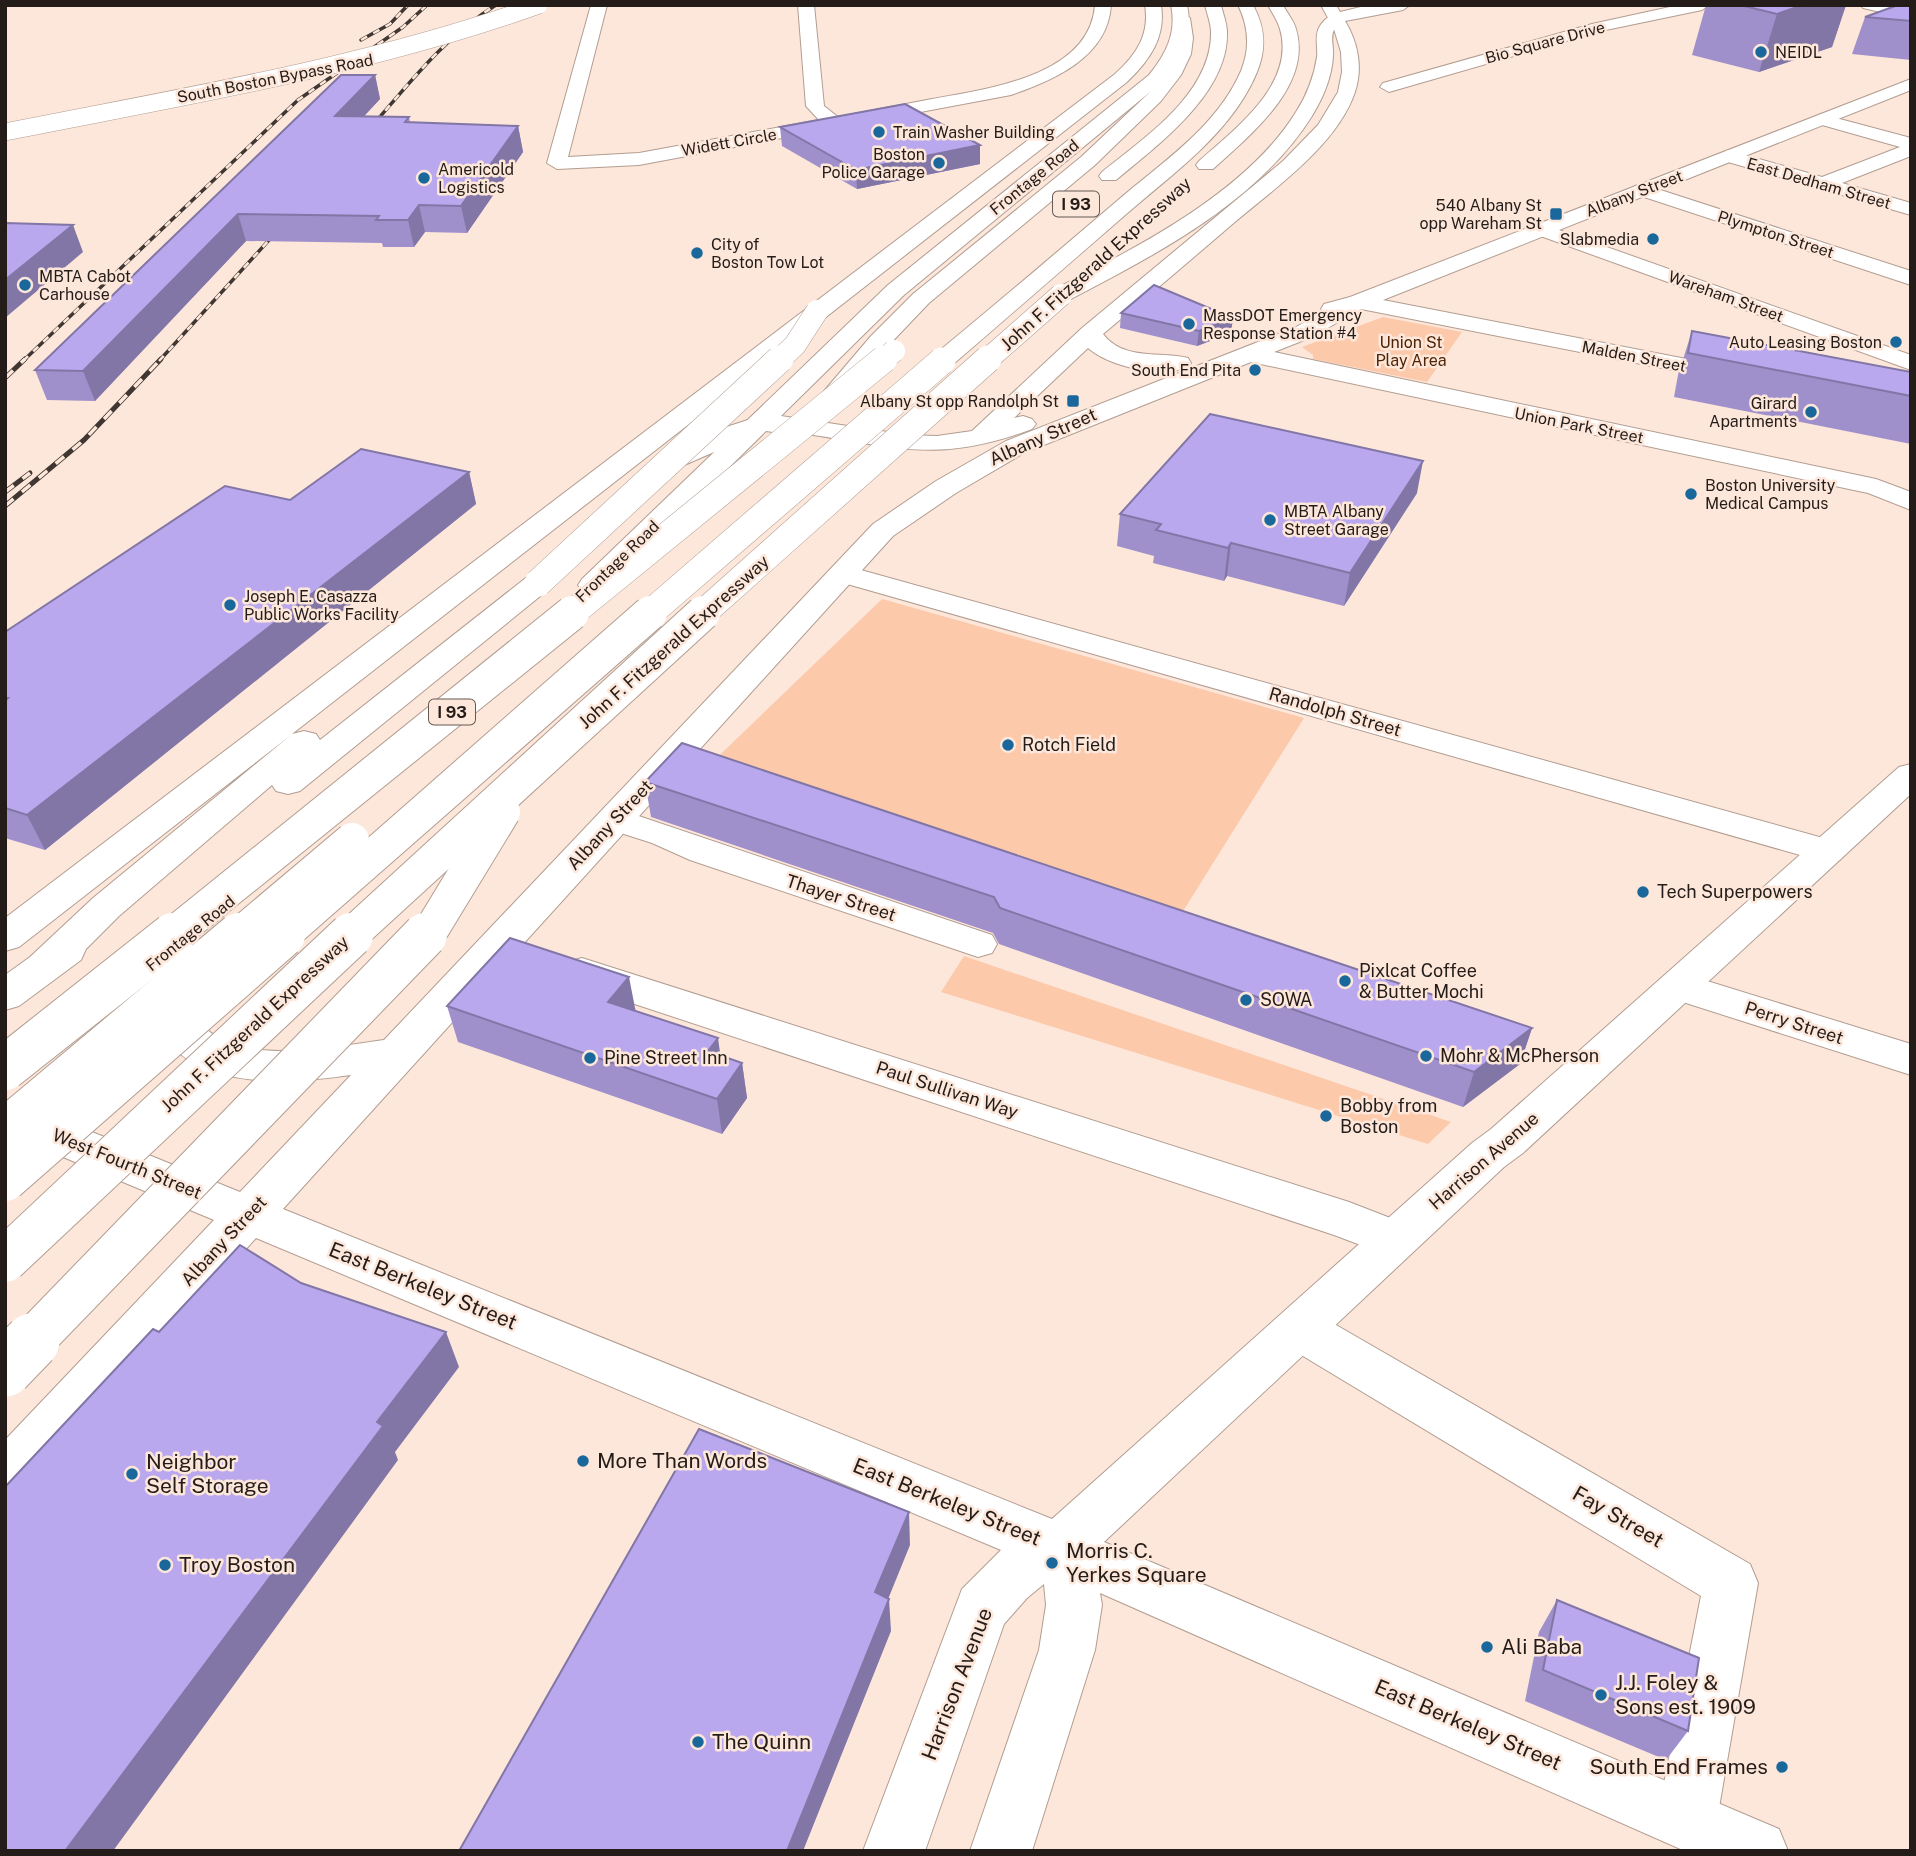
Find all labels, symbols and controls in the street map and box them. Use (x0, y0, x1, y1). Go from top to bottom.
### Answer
street label: Bio Square Drive (1483, 17, 1607, 68)
place label: NEIDL (1775, 43, 1822, 62)
marker: NEIDL (1753, 44, 1769, 60)
street label: South Boston Bypass Road (175, 50, 375, 107)
place label: Train Washer Building (893, 123, 1055, 142)
marker: Train Washer Building (871, 124, 887, 140)
street label: Widett Circle (680, 125, 778, 160)
street label: Frontage Road (986, 136, 1083, 219)
place label: Boston Police Garage (822, 145, 925, 182)
street label: East Dedham Street (1745, 154, 1893, 213)
marker: Boston Police Garage (931, 155, 947, 171)
place label: Americold Logistics (438, 160, 514, 197)
street label: Albany Street (1583, 166, 1685, 221)
marker: Americold Logistics (416, 170, 432, 186)
street label: John F. Fitzgerald Expressway (996, 172, 1195, 355)
road number: I 93 (1053, 192, 1099, 216)
place label: 540 Albany St opp Wareham St (1419, 196, 1542, 233)
marker: 540 Albany St opp Wareham St (1548, 206, 1564, 222)
street label: Plympton Street (1715, 207, 1836, 262)
place label: Slabmedia (1560, 230, 1639, 249)
marker: Slabmedia (1645, 231, 1661, 247)
place label: City of Boston Tow Lot (711, 235, 824, 272)
marker: City of Boston Tow Lot (689, 245, 705, 261)
place label: MBTA Cabot Carhouse (39, 267, 131, 304)
street label: Wareham Street (1666, 267, 1786, 326)
marker: MBTA Cabot Carhouse (17, 277, 33, 293)
place label: MassDOT Emergency Response Station #4 (1203, 306, 1363, 343)
marker: MassDOT Emergency Response Station #4 (1181, 316, 1197, 332)
park label: Union St Play Area (1375, 333, 1447, 370)
place label: Auto Leasing Boston (1729, 333, 1882, 352)
marker: Auto Leasing Boston (1888, 334, 1904, 350)
street label: Malden Street (1580, 337, 1688, 376)
place label: South End Pita (1131, 361, 1241, 380)
marker: South End Pita (1247, 362, 1263, 378)
place label: Albany St opp Randolph St (860, 392, 1059, 411)
marker: Albany St opp Randolph St (1065, 393, 1081, 409)
place label: Girard Apartments (1709, 394, 1797, 431)
street label: Albany Street (986, 403, 1100, 470)
street label: Union Park Street (1513, 404, 1645, 447)
marker: Girard Apartments (1803, 404, 1819, 420)
place label: Boston University Medical Campus (1705, 476, 1836, 513)
marker: Boston University Medical Campus (1683, 486, 1699, 502)
place label: MBTA Albany Street Garage (1284, 502, 1389, 539)
marker: MBTA Albany Street Garage (1262, 512, 1278, 528)
street label: Frontage Road (572, 517, 663, 606)
street label: John F. Fitzgerald Expressway (574, 550, 773, 733)
place label: Joseph E. Casazza Public Works Facility (244, 587, 399, 624)
marker: Joseph E. Casazza Public Works Facility (222, 597, 238, 613)
street label: Randolph Street (1267, 683, 1404, 740)
road number: I 93 (429, 699, 475, 724)
place label: Rotch Field (1022, 734, 1116, 755)
marker: Rotch Field (1000, 737, 1016, 753)
street label: Albany Street (563, 775, 657, 874)
street label: Thayer Street (784, 870, 899, 925)
place label: Tech Superpowers (1657, 881, 1813, 902)
marker: Tech Superpowers (1635, 884, 1651, 900)
street label: Frontage Road (142, 892, 239, 975)
street label: John F. Fitzgerald Expressway (156, 931, 353, 1116)
place label: Pixlcat Coffee & Butter Mochi (1359, 960, 1484, 1002)
marker: Pixlcat Coffee & Butter Mochi (1337, 973, 1353, 989)
place label: SOWA (1260, 989, 1313, 1010)
marker: SOWA (1238, 992, 1254, 1008)
street label: Perry Street (1742, 997, 1846, 1048)
place label: Mohr & McPherson (1440, 1045, 1599, 1066)
place label: Pine Street Inn (604, 1047, 728, 1068)
marker: Mohr & McPherson (1418, 1048, 1434, 1064)
marker: Pine Street Inn (582, 1050, 598, 1066)
street label: Paul Sullivan Way (873, 1057, 1021, 1123)
place label: Bobby from Boston (1340, 1095, 1437, 1137)
street label: Harrison Avenue (1425, 1107, 1543, 1214)
marker: Bobby from Boston (1318, 1108, 1334, 1124)
street label: West Fourth Street (50, 1124, 205, 1203)
street label: Albany Street (177, 1191, 271, 1290)
street label: East Berkeley Street (325, 1236, 521, 1335)
place label: More Than Words (597, 1448, 767, 1473)
place label: Neighbor Self Storage (146, 1449, 269, 1498)
street label: East Berkeley Street (849, 1452, 1045, 1551)
marker: More Than Words (575, 1453, 591, 1469)
marker: Neighbor Self Storage (124, 1466, 140, 1482)
street label: Fay Street (1568, 1480, 1668, 1553)
place label: Morris C. Yerkes Square (1066, 1538, 1207, 1587)
place label: Troy Boston (179, 1552, 295, 1577)
marker: Morris C. Yerkes Square (1044, 1555, 1060, 1571)
marker: Troy Boston (157, 1557, 173, 1573)
street label: Harrison Avenue (916, 1604, 997, 1764)
place label: Ali Baba (1501, 1634, 1582, 1659)
marker: Ali Baba (1479, 1639, 1495, 1655)
place label: J.J. Foley & Sons est. 1909 (1615, 1670, 1756, 1719)
street label: East Berkeley Street (1371, 1674, 1565, 1775)
marker: J.J. Foley & Sons est. 1909 (1593, 1687, 1609, 1703)
place label: The Quinn (712, 1729, 811, 1754)
marker: The Quinn (690, 1734, 706, 1750)
place label: South End Frames (1589, 1754, 1768, 1779)
marker: South End Frames (1774, 1759, 1790, 1775)

